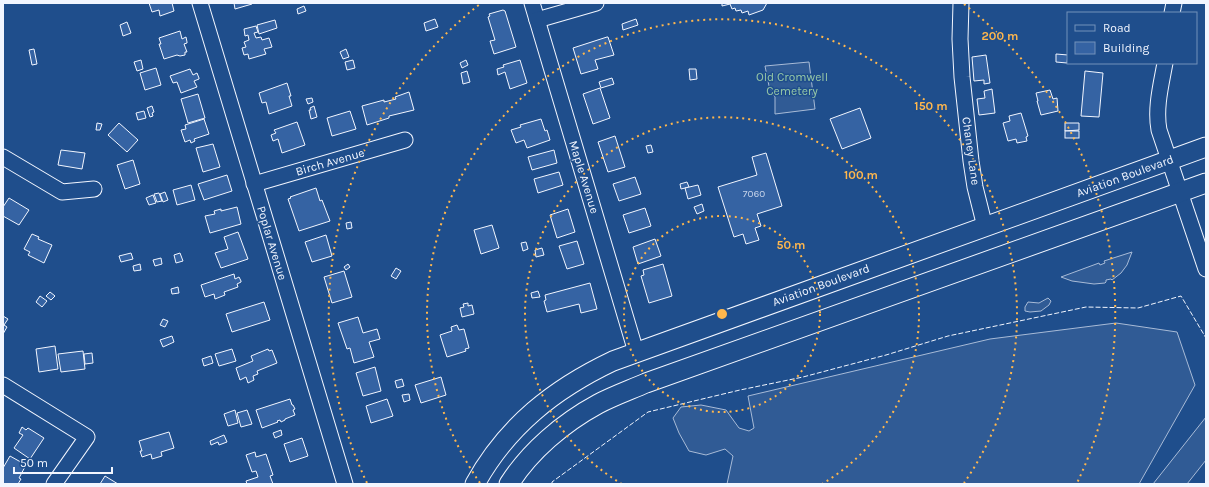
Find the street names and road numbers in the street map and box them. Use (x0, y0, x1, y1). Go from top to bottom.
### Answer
street label: Chaney Lane (959, 116, 983, 186)
street label: Maple Avenue (566, 139, 602, 215)
street label: Birch Avenue (294, 145, 366, 179)
street label: Aviation Boulevard (1074, 152, 1176, 200)
street label: Poplar Avenue (254, 204, 290, 282)
street label: Aviation Boulevard (770, 261, 872, 309)

